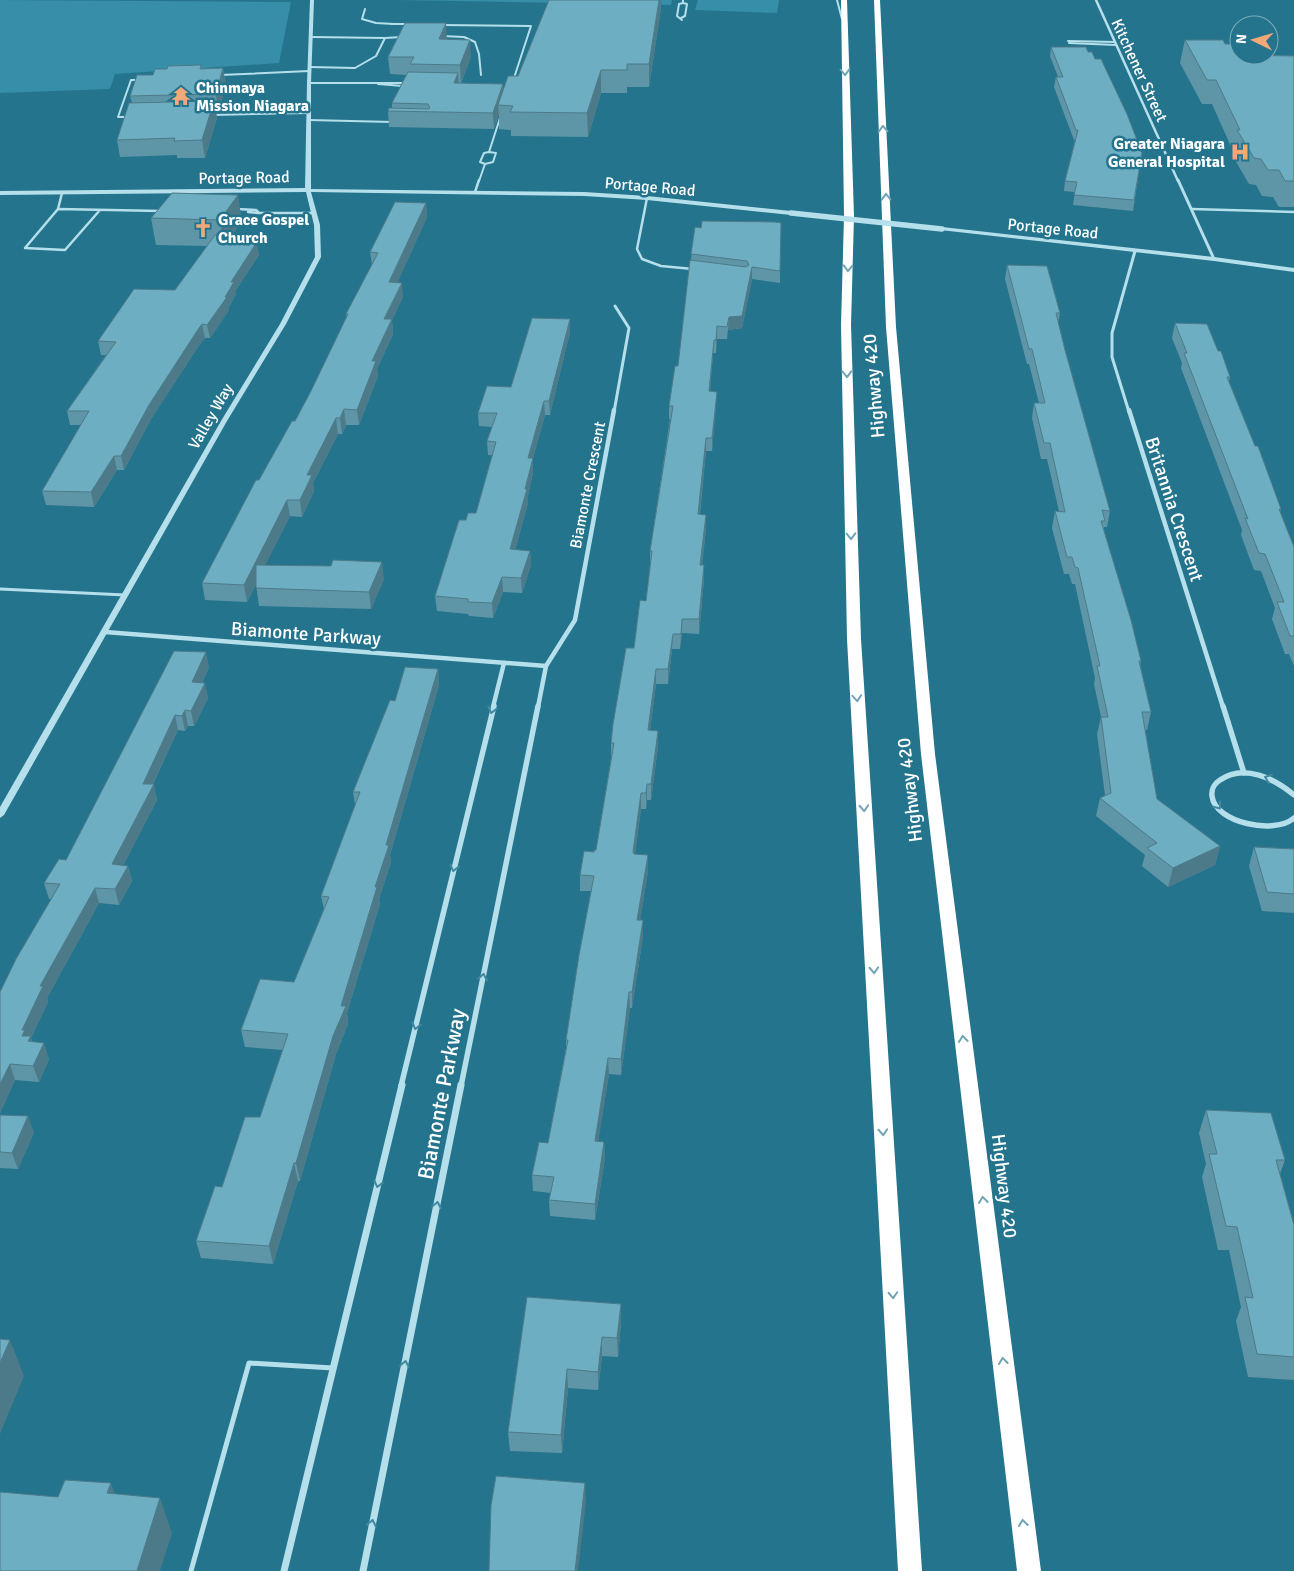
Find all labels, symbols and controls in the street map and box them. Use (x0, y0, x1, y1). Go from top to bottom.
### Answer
north arrow (1229, 15, 1279, 65)
street label: Kitchener Street (1107, 16, 1172, 125)
text: N (1233, 33, 1250, 45)
one-way arrow (840, 68, 850, 76)
place label: Chinmaya Mission Niagara (196, 78, 309, 116)
temple icon: Chinmaya Mission Niagara (170, 85, 192, 107)
one-way arrow (877, 124, 888, 132)
place label: Greater Niagara General Hospital (1108, 134, 1225, 172)
hospital icon: Greater Niagara General Hospital (1229, 141, 1251, 163)
street label: Portage Road (198, 167, 290, 189)
street label: Portage Road (604, 173, 696, 201)
one-way arrow (880, 193, 891, 201)
place label: Grace Gospel Church (218, 210, 309, 248)
street label: Portage Road (1007, 214, 1099, 244)
church icon: Grace Gospel Church (192, 217, 214, 239)
one-way arrow (842, 264, 853, 272)
street label: Highway 420 (857, 333, 891, 439)
one-way arrow (842, 370, 852, 378)
street label: Valley Way (184, 379, 238, 453)
street label: Biamonte Crescent (566, 420, 610, 550)
street label: Britannia Crescent (1139, 434, 1209, 585)
one-way arrow (846, 532, 856, 540)
street label: Biamonte Parkway (230, 617, 382, 651)
one-way arrow (852, 695, 863, 703)
one-way arrow (487, 706, 498, 715)
street label: Highway 420 (892, 736, 928, 843)
one-way arrow (1264, 774, 1273, 784)
one-way arrow (1212, 800, 1221, 810)
one-way arrow (858, 804, 869, 812)
one-way arrow (449, 864, 460, 873)
one-way arrow (868, 967, 879, 975)
one-way arrow (477, 972, 488, 981)
street label: Biamonte Parkway (412, 1005, 471, 1182)
one-way arrow (411, 1022, 422, 1031)
one-way arrow (958, 1035, 969, 1043)
one-way arrow (878, 1129, 889, 1137)
street label: Highway 420 (986, 1133, 1022, 1240)
one-way arrow (373, 1180, 384, 1189)
one-way arrow (978, 1196, 989, 1204)
one-way arrow (431, 1200, 442, 1209)
one-way arrow (888, 1291, 899, 1299)
one-way arrow (998, 1357, 1009, 1365)
one-way arrow (399, 1360, 409, 1368)
one-way arrow (1018, 1518, 1029, 1526)
one-way arrow (367, 1519, 377, 1528)

